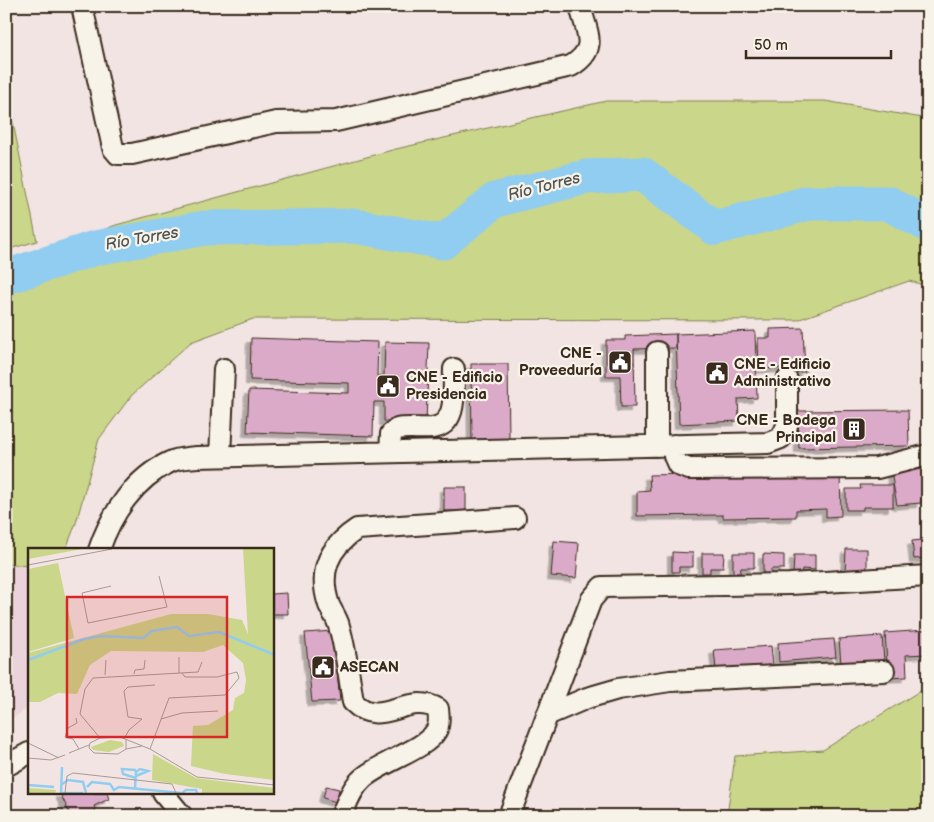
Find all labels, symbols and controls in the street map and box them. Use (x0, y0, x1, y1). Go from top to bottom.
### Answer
scale bar (746, 28, 892, 60)
text: 50 m (754, 36, 788, 55)
water label: Río Torres (506, 169, 582, 205)
water label: Río Torres (104, 223, 180, 255)
place label: CNE - Proveeduría (519, 344, 602, 380)
public building icon: CNE - Proveeduría (607, 349, 633, 375)
place label: CNE - Edificio Administrativo (733, 355, 832, 391)
public building icon: CNE - Edificio Administrativo (704, 360, 730, 386)
place label: CNE - Edificio Presidencia (406, 368, 503, 404)
public building icon: CNE - Edificio Presidencia (375, 373, 401, 399)
place label: CNE - Bodega Principal (736, 411, 836, 447)
building icon: CNE - Bodega Principal (841, 416, 867, 442)
inset map (28, 548, 274, 794)
public building icon: ASECAN (310, 654, 336, 680)
place label: ASECAN (339, 658, 399, 677)

